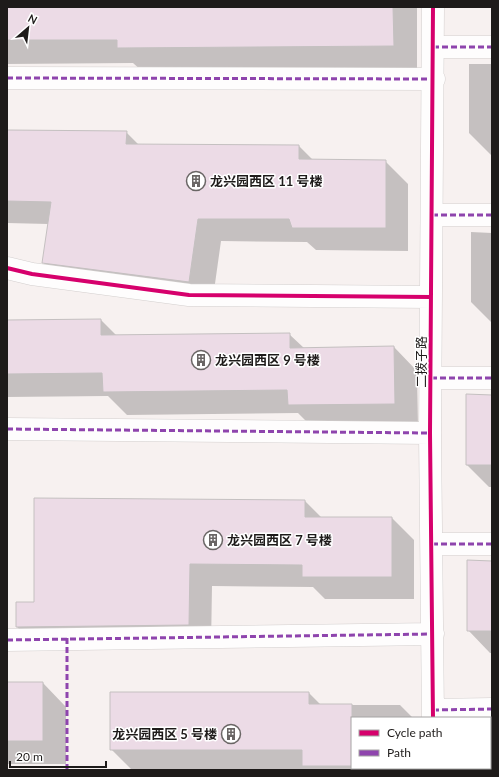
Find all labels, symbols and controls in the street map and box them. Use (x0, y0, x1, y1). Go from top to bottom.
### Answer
north arrow (8, 8, 48, 48)
text: N (26, 11, 40, 26)
building icon: 龙兴园西区 11 号楼 (185, 170, 207, 192)
place label: 龙兴园西区 11 号楼 (210, 173, 322, 189)
street label: 二拨子路 (413, 336, 429, 388)
building icon: 龙兴园西区 9 号楼 (190, 349, 212, 371)
place label: 龙兴园西区 9 号楼 (215, 352, 320, 368)
building icon: 龙兴园西区 7 号楼 (202, 529, 224, 551)
place label: 龙兴园西区 7 号楼 (227, 532, 332, 548)
legend (351, 717, 491, 769)
building icon: 龙兴园西区 5 号楼 (220, 723, 242, 745)
text: Cycle path (387, 725, 442, 740)
place label: 龙兴园西区 5 号楼 (112, 726, 217, 742)
scale bar (10, 743, 106, 769)
text: Path (387, 745, 411, 760)
text: 20 m (16, 749, 43, 764)

